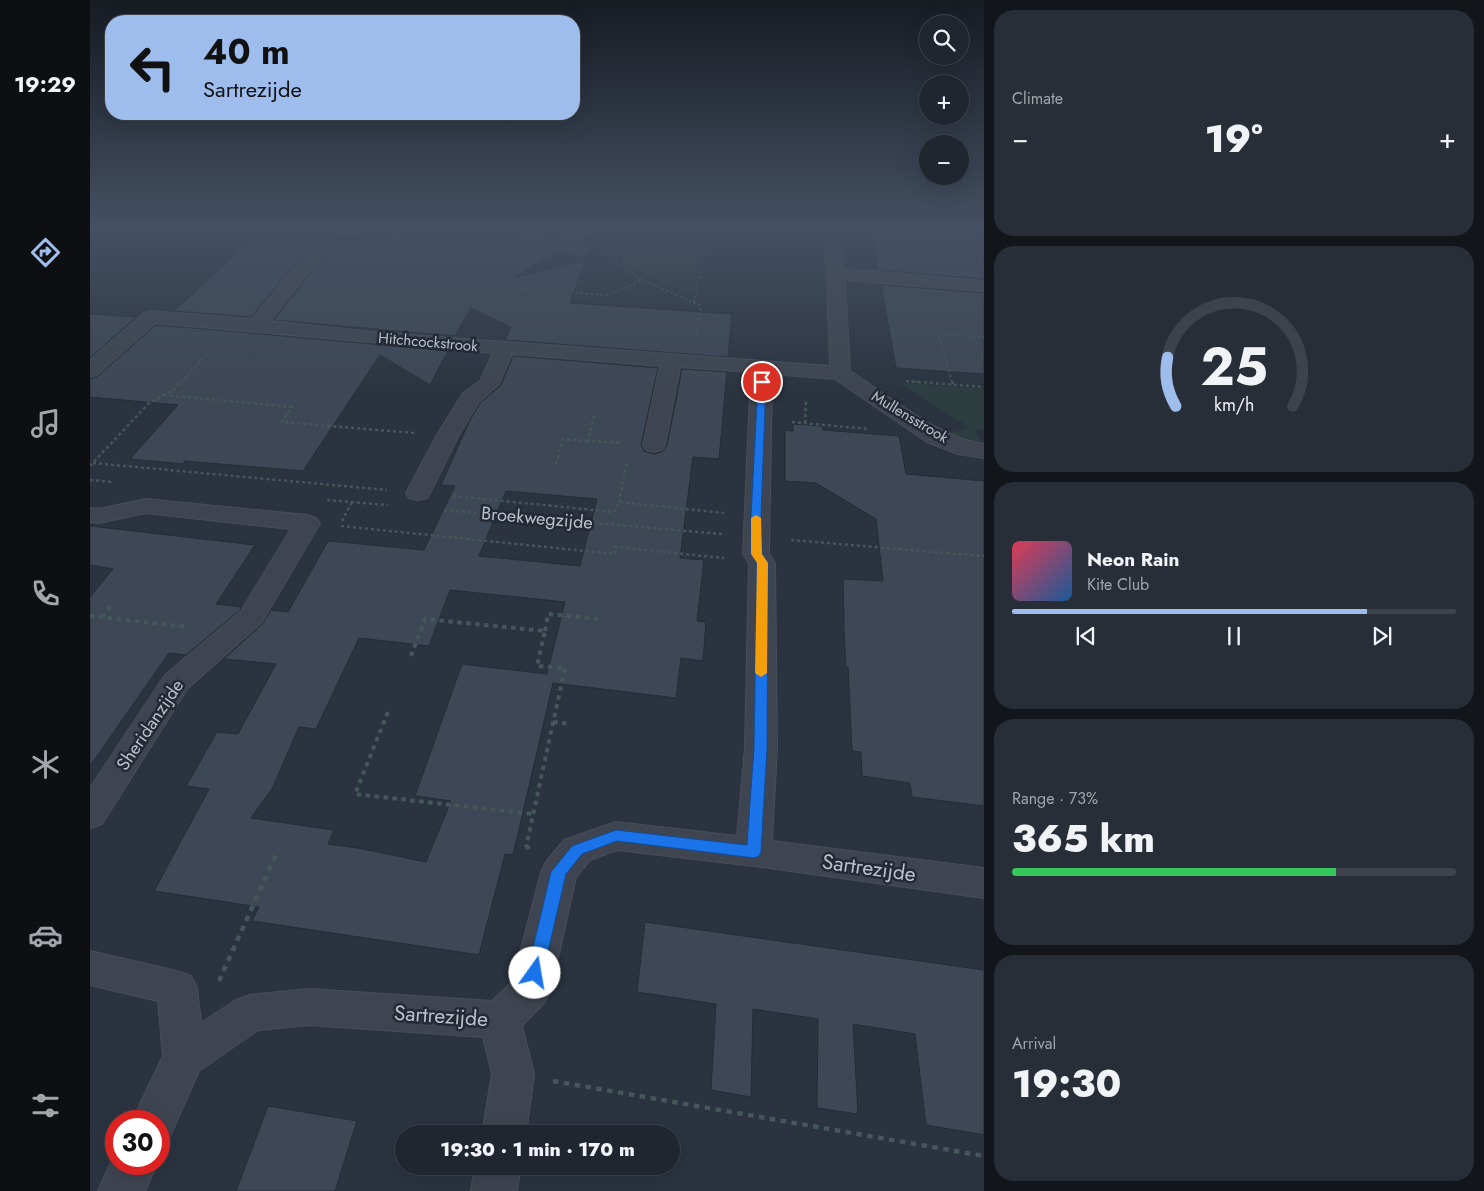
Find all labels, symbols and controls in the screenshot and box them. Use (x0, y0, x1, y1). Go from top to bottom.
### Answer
map controls (919, 15, 969, 185)
button: search (919, 15, 969, 65)
text: 40 m (203, 27, 290, 77)
icon: left (120, 35, 185, 100)
text: 19:29 (14, 68, 76, 100)
text: Sartrezijde (203, 73, 302, 105)
button: + (919, 75, 969, 125)
text: Climate (1012, 87, 1063, 110)
text: 19° (1205, 111, 1263, 166)
text: − (1012, 118, 1029, 159)
text: + (1439, 118, 1456, 159)
button: − (919, 135, 969, 185)
icon: directions (28, 235, 63, 270)
street label: Hitchcockstrook (377, 327, 479, 357)
text: 25 (1200, 329, 1268, 405)
pin (741, 361, 783, 403)
icon: arrive (748, 368, 776, 396)
street label: Mullensstrook (867, 385, 953, 449)
text: km/h (1214, 392, 1254, 418)
icon: music (28, 406, 63, 441)
street label: Broekwegzijde (480, 500, 594, 536)
text: Neon Rain (1087, 546, 1180, 573)
text: Kite Club (1087, 573, 1149, 596)
icon: phone (28, 576, 63, 611)
icon: previous (1072, 622, 1100, 650)
icon: pause (1220, 622, 1248, 650)
icon: next (1368, 622, 1396, 650)
street label: Sheridanzijde (110, 674, 190, 776)
icon: climate (28, 747, 63, 782)
text: Range · 73% (1012, 787, 1098, 810)
text: 365 km (1012, 811, 1155, 866)
street label: Sartrezijde (820, 847, 918, 889)
icon: car (28, 918, 63, 953)
position arrow (508, 946, 560, 998)
street label: Sartrezijde (393, 998, 489, 1034)
text: Arrival (1012, 1032, 1056, 1055)
text: 19:30 (1012, 1056, 1121, 1111)
icon: filters (28, 1088, 63, 1123)
speed limit sign: 30 (105, 1110, 170, 1175)
text: 19:30 · 1 min · 170 m (440, 1136, 635, 1163)

